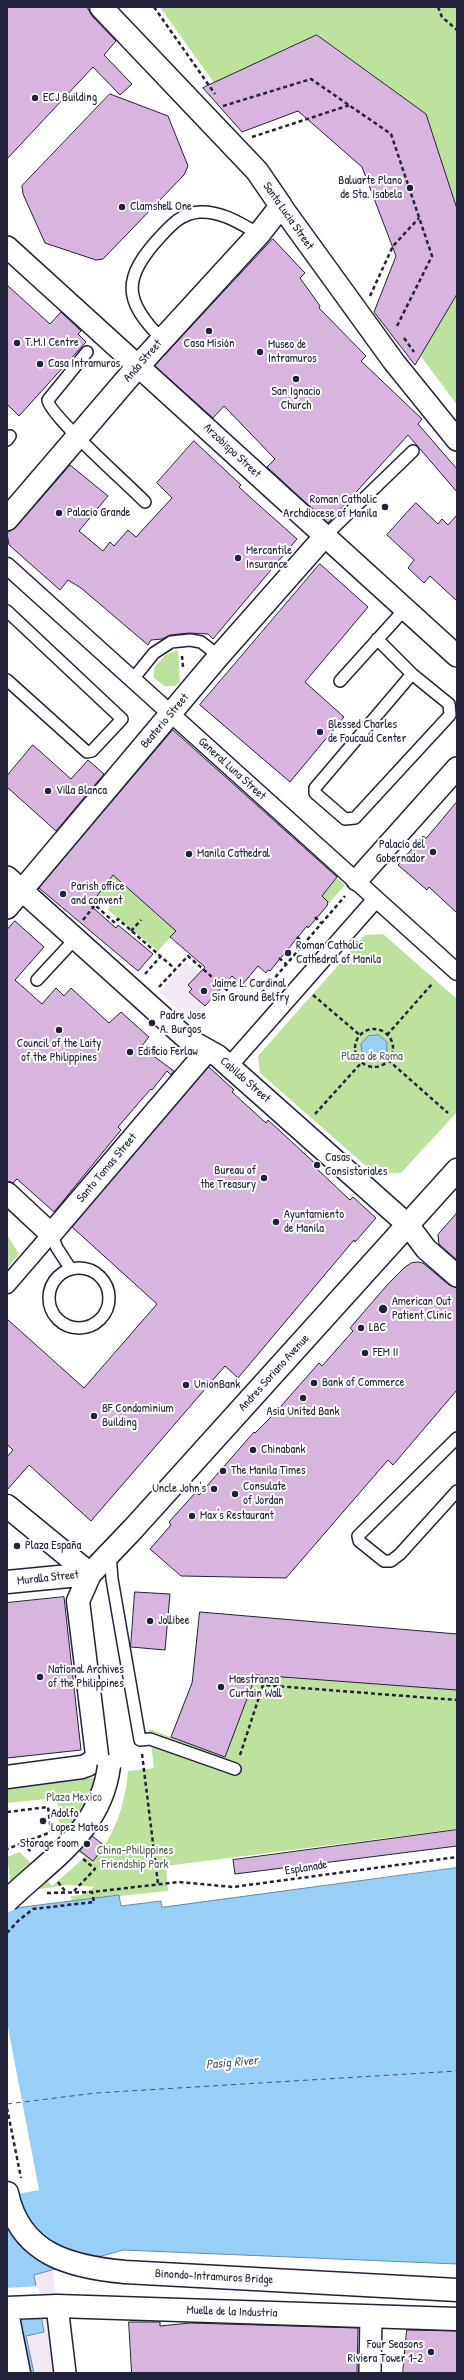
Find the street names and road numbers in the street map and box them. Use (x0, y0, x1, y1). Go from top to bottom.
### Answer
street label: Santa Lucia Street (259, 179, 317, 253)
street label: Anda Street (121, 337, 165, 385)
street label: Arzobispo Street (200, 421, 264, 481)
street label: Beaterio Street (138, 691, 192, 751)
street label: General Luna Street (195, 735, 269, 803)
street label: Cabildo Street (217, 1054, 273, 1106)
street label: Santo Tomas Street (74, 1130, 140, 1206)
street label: Andres Soriano Avenue (236, 1332, 312, 1414)
street label: Muralla Street (16, 1568, 80, 1588)
street label: Esplanade (284, 1858, 328, 1878)
street label: Binondo-Intramuros Bridge (154, 2267, 274, 2287)
street label: Muelle de la Industria (186, 2303, 278, 2321)

